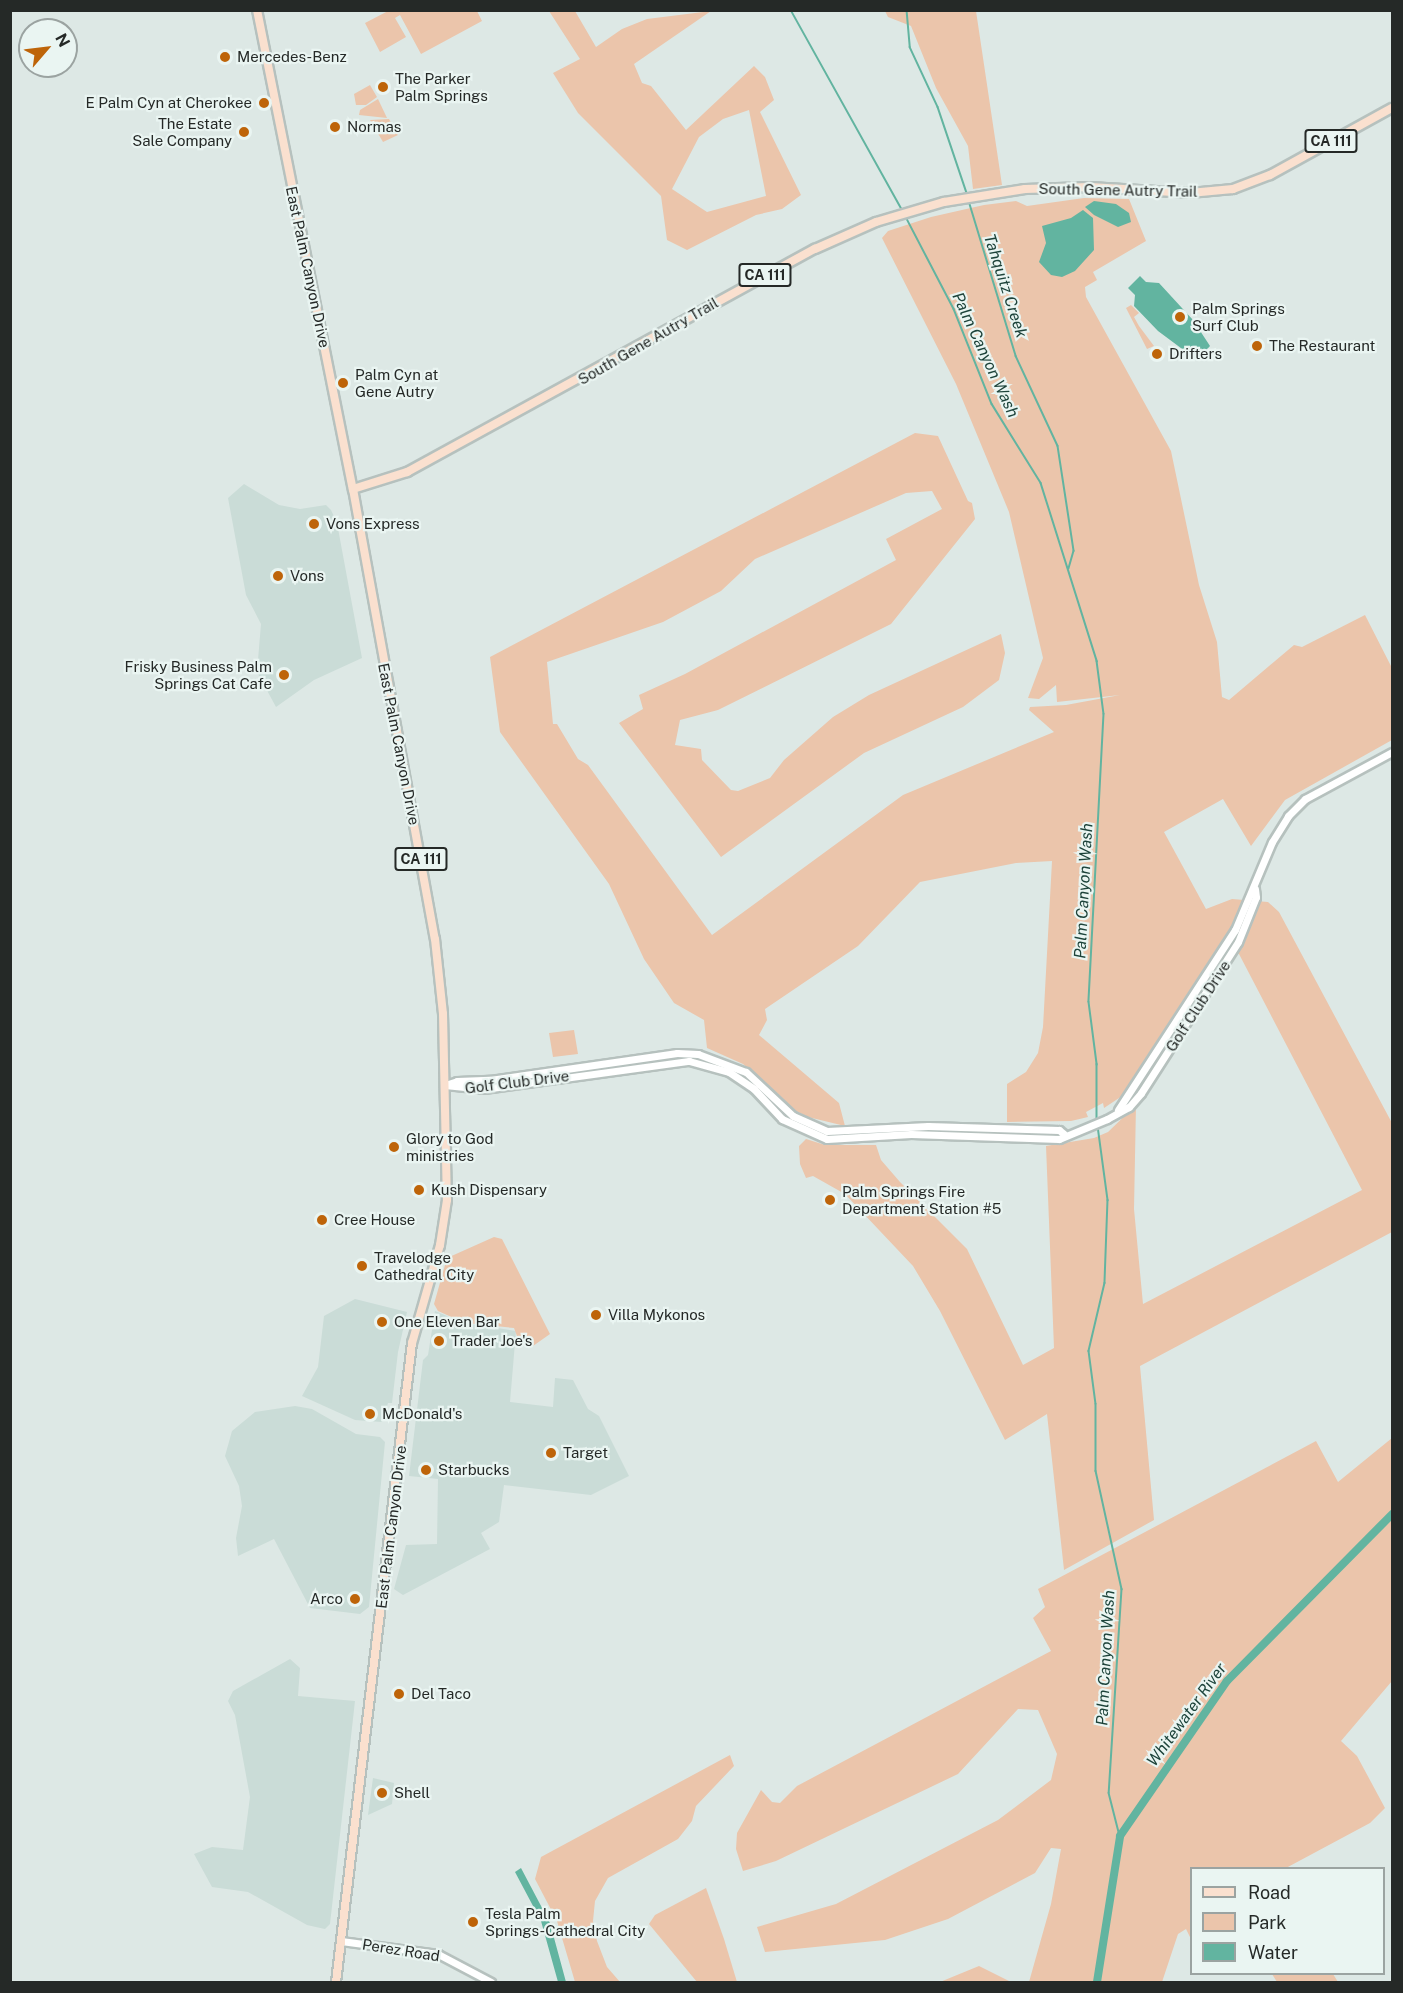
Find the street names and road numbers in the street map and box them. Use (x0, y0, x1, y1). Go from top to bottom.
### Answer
road number: CA 111 (1304, 130, 1358, 152)
street label: South Gene Autry Trail (1038, 180, 1198, 200)
street label: East Palm Canyon Drive (282, 185, 334, 349)
road number: CA 111 (738, 264, 792, 286)
street label: South Gene Autry Trail (575, 293, 721, 389)
street label: East Palm Canyon Drive (374, 661, 424, 827)
road number: CA 111 (394, 848, 448, 870)
street label: Golf Club Drive (1162, 957, 1234, 1055)
street label: Golf Club Drive (464, 1067, 570, 1097)
street label: East Palm Canyon Drive (372, 1444, 410, 1610)
street label: Perez Road (361, 1935, 441, 1965)

